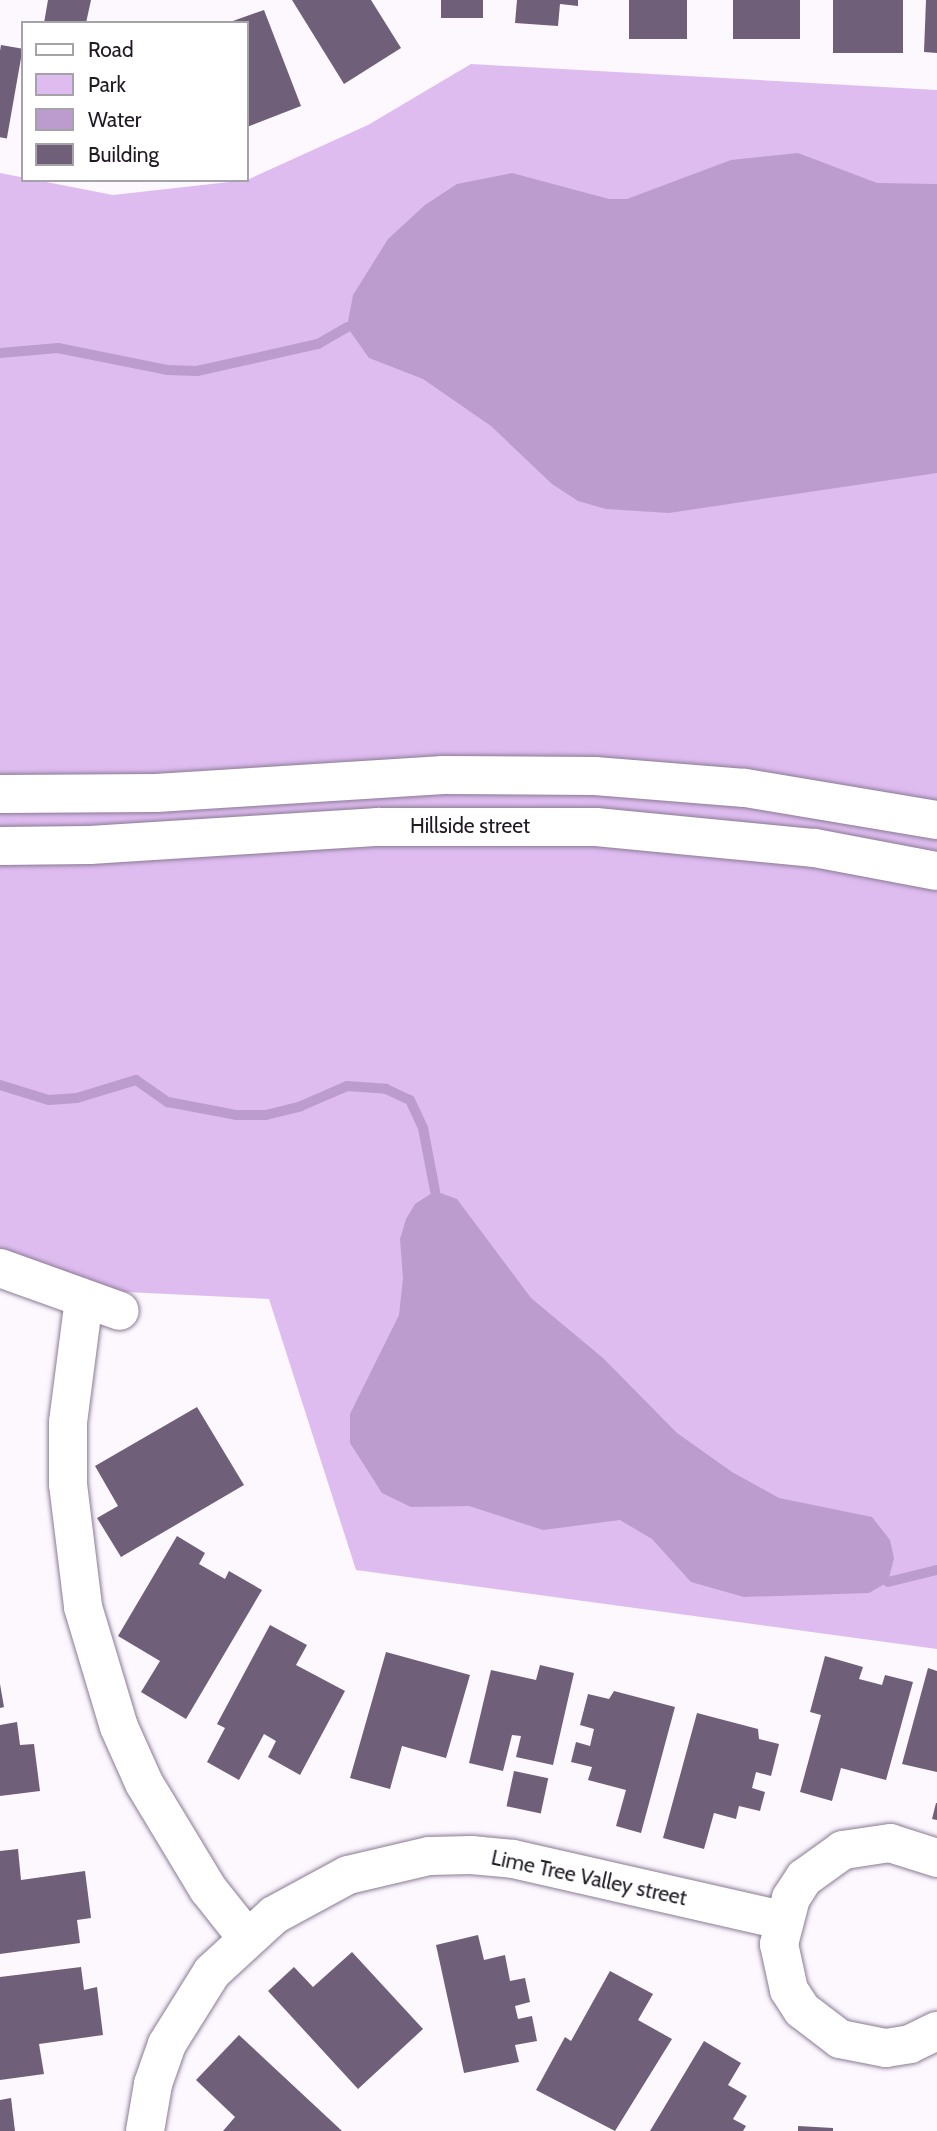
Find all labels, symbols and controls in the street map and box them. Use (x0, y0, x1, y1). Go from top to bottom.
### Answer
legend (21, 21, 248, 182)
text: Road (88, 37, 134, 62)
text: Park (88, 72, 126, 97)
text: Water (88, 107, 141, 132)
text: Building (88, 142, 159, 167)
street label: Hillside street (410, 813, 530, 839)
street label: Lime Tree Valley street (489, 1845, 689, 1911)

